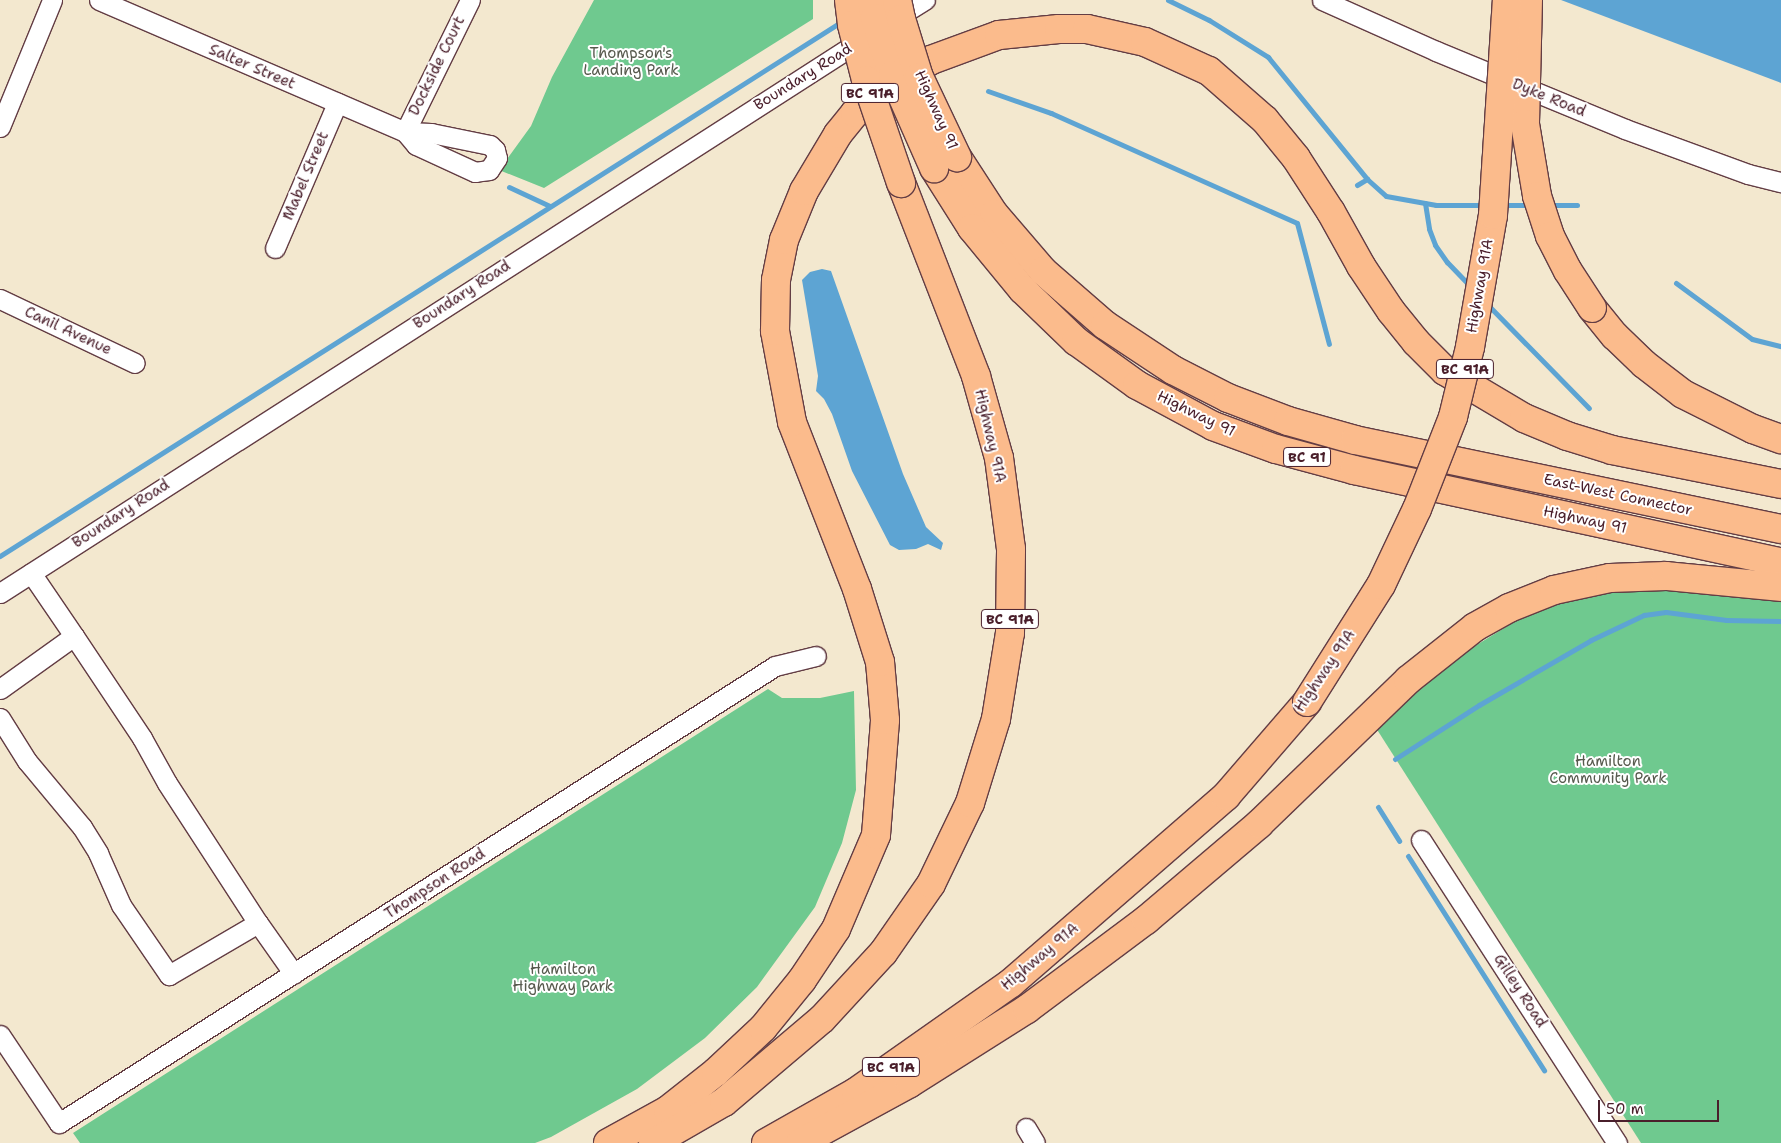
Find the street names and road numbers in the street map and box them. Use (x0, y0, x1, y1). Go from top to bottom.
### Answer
street label: Dockside Court (405, 13, 469, 119)
street label: Boundary Road (751, 40, 855, 114)
street label: Salter Street (206, 41, 298, 93)
street label: Highway 91 (911, 68, 961, 152)
street label: Dyke Road (1510, 75, 1588, 121)
road number: BC 91A (840, 82, 900, 105)
street label: Mabel Street (279, 129, 333, 223)
street label: Highway 91A (1463, 238, 1497, 334)
street label: Boundary Road (410, 257, 514, 333)
street label: Canil Avenue (22, 303, 114, 359)
road number: BC 91A (1435, 358, 1495, 380)
street label: Highway 91 (1154, 387, 1238, 441)
street label: Highway 91A (971, 388, 1009, 484)
road number: BC 91 (1282, 446, 1332, 468)
street label: East-West Connector (1542, 470, 1694, 520)
street label: Boundary Road (69, 476, 173, 552)
street label: Highway 91 (1542, 502, 1628, 538)
road number: BC 91A (980, 608, 1040, 630)
street label: Highway 91A (1291, 626, 1359, 716)
street label: Thompson Road (381, 845, 489, 923)
street label: Highway 91A (998, 919, 1082, 995)
street label: Gilley Road (1490, 951, 1550, 1031)
road number: BC 91A (861, 1056, 921, 1078)

